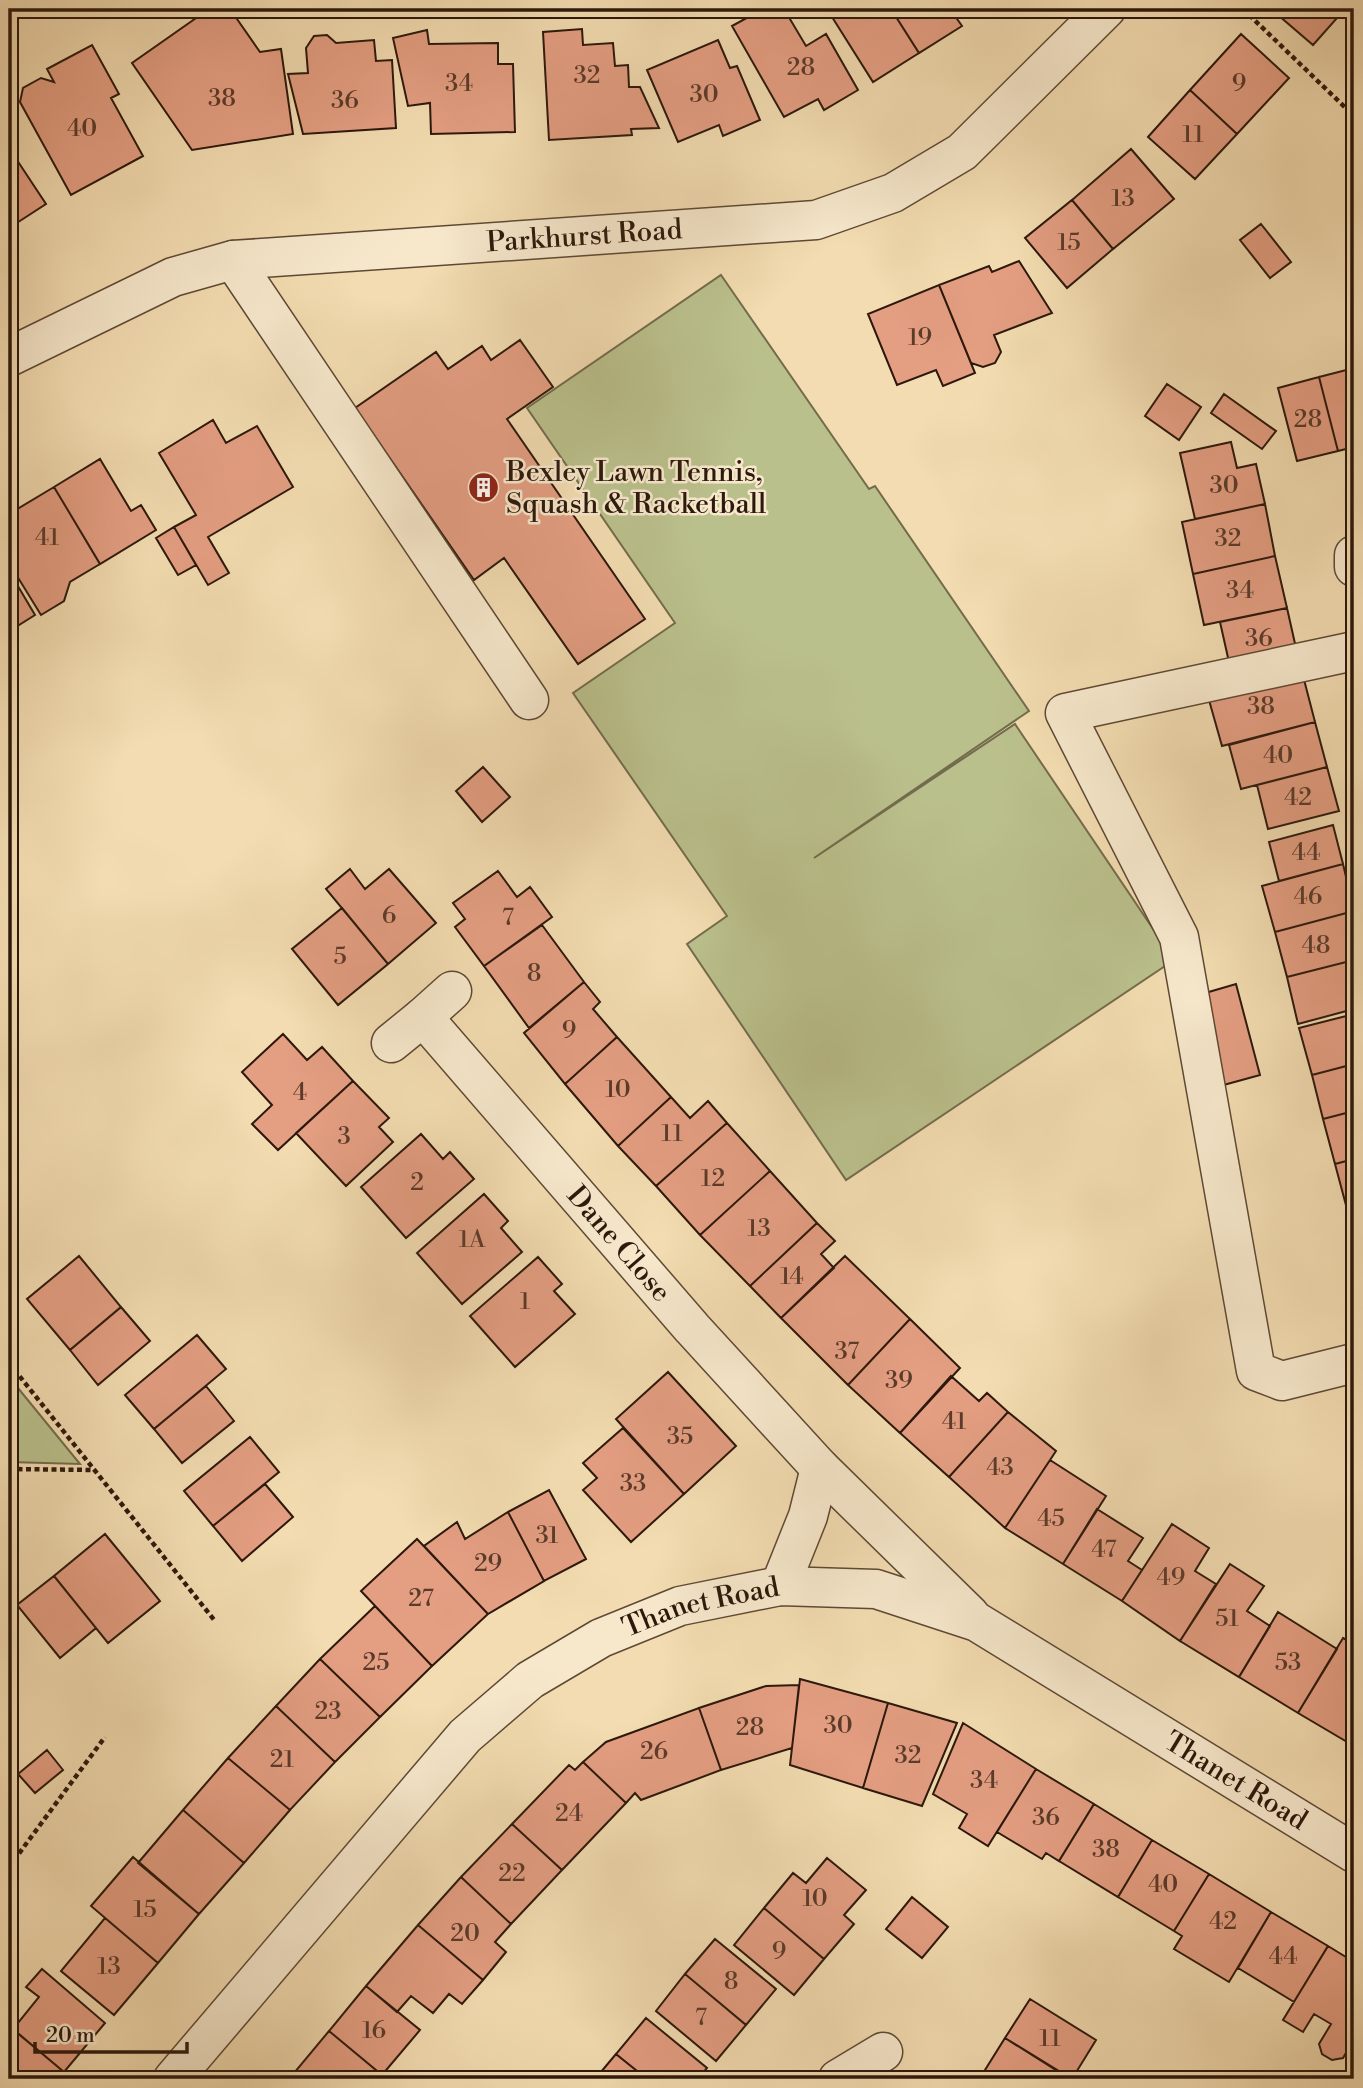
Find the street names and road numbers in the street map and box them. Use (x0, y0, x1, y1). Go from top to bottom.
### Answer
street label: Parkhurst Road (485, 212, 684, 260)
street label: Dane Close (559, 1178, 679, 1309)
street label: Thanet Road (617, 1569, 782, 1645)
street label: Thanet Road (1158, 1724, 1314, 1838)

